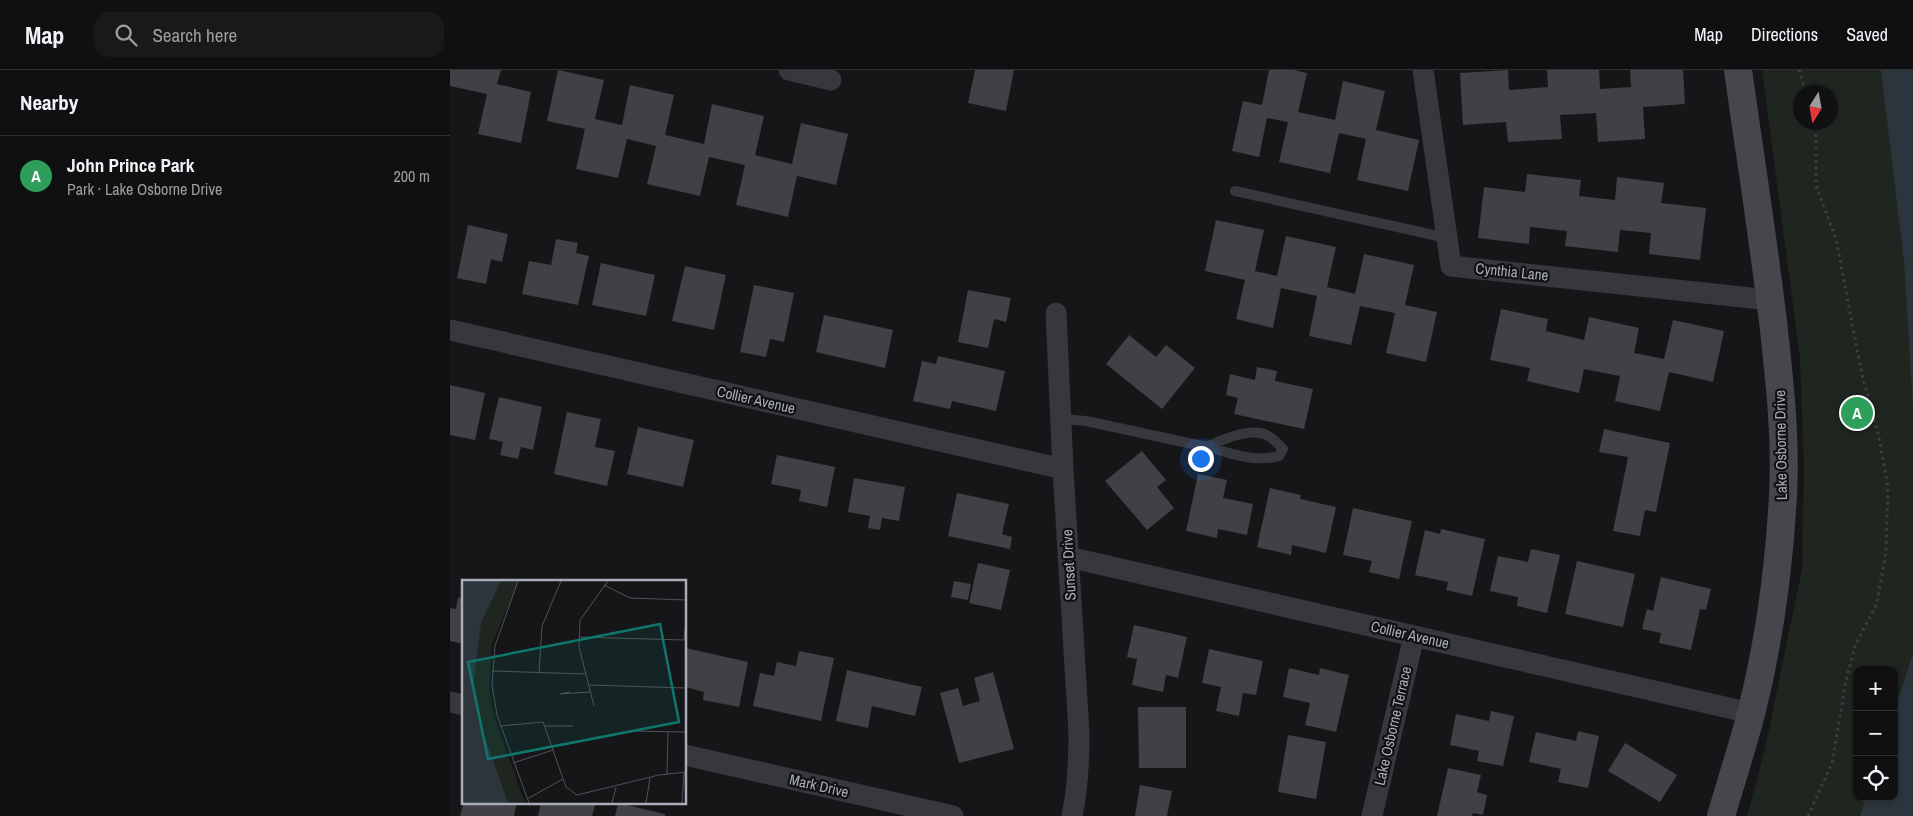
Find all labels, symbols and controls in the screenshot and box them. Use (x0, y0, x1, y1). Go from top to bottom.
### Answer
search box (94, 12, 444, 57)
text: Map (25, 19, 64, 51)
icon: search (112, 21, 140, 49)
text: Search here (152, 22, 237, 48)
text: Map (1694, 22, 1723, 47)
text: Directions (1751, 22, 1818, 47)
text: Saved (1846, 22, 1888, 47)
north arrow (1793, 85, 1838, 130)
text: Nearby (20, 88, 78, 117)
text: John Prince Park (67, 152, 194, 178)
text: A (31, 165, 41, 187)
text: 200 m (394, 165, 430, 187)
text: Park · Lake Osborne Drive (67, 178, 222, 200)
street label: Cynthia Lane (1475, 257, 1550, 286)
street label: Collier Avenue (715, 380, 797, 419)
street label: Lake Osborne Drive (1769, 390, 1792, 500)
pin: A (1841, 394, 1873, 432)
your location (1188, 446, 1214, 472)
street label: Sunset Drive (1056, 529, 1081, 601)
inset map (462, 580, 686, 804)
street label: Collier Avenue (1369, 615, 1451, 654)
street label: Lake Osborne Terrace (1369, 664, 1416, 787)
map controls (1853, 666, 1898, 801)
button: + (1853, 666, 1898, 711)
button: − (1853, 711, 1898, 756)
button: locate (1853, 756, 1898, 801)
street label: Mark Drive (787, 769, 851, 803)

